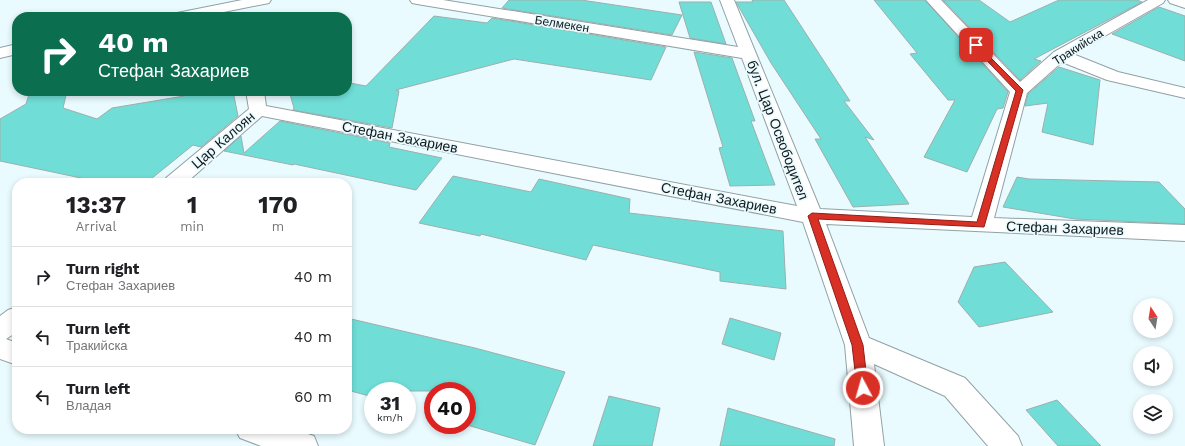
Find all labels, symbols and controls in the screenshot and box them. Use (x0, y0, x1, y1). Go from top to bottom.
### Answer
street label: Белмекен (534, 13, 590, 35)
text: 40 m (98, 26, 168, 59)
street label: Тракийска (1050, 26, 1106, 68)
icon: right (32, 28, 84, 80)
pin (959, 28, 993, 62)
icon: arrive (965, 34, 987, 56)
street label: бул. Цар Освободител (744, 58, 812, 202)
text: Стефан Захариев (98, 60, 249, 81)
street label: Цар Калоян (188, 108, 258, 172)
street label: Стефан Захариев (341, 118, 459, 156)
street label: Стефан Захариев (660, 179, 778, 217)
text: 13:37 (66, 191, 126, 219)
text: 1 (187, 191, 197, 219)
text: 170 (258, 191, 298, 219)
street label: Стефан Захариев (1006, 218, 1124, 238)
text: Arrival (76, 219, 116, 234)
text: min (180, 219, 204, 234)
text: m (272, 219, 284, 234)
text: Turn right (66, 260, 139, 278)
icon: right (32, 266, 54, 288)
text: 40 m (294, 268, 332, 286)
text: Стефан Захариев (66, 278, 175, 293)
north arrow (1133, 298, 1173, 338)
map controls (1133, 298, 1173, 434)
text: Turn left (66, 320, 130, 338)
icon: left (32, 326, 54, 348)
text: 40 m (294, 328, 332, 346)
text: Тракийска (66, 338, 128, 353)
button: sound (1133, 346, 1173, 386)
position arrow (842, 367, 884, 409)
text: Turn left (66, 380, 130, 398)
speed limit sign: 40 (424, 382, 476, 434)
icon: left (32, 386, 54, 408)
text: 60 m (294, 388, 332, 406)
text: 31 (380, 391, 400, 415)
button: layers (1133, 394, 1173, 434)
text: Владая (66, 398, 111, 413)
text: km/h (377, 412, 403, 423)

